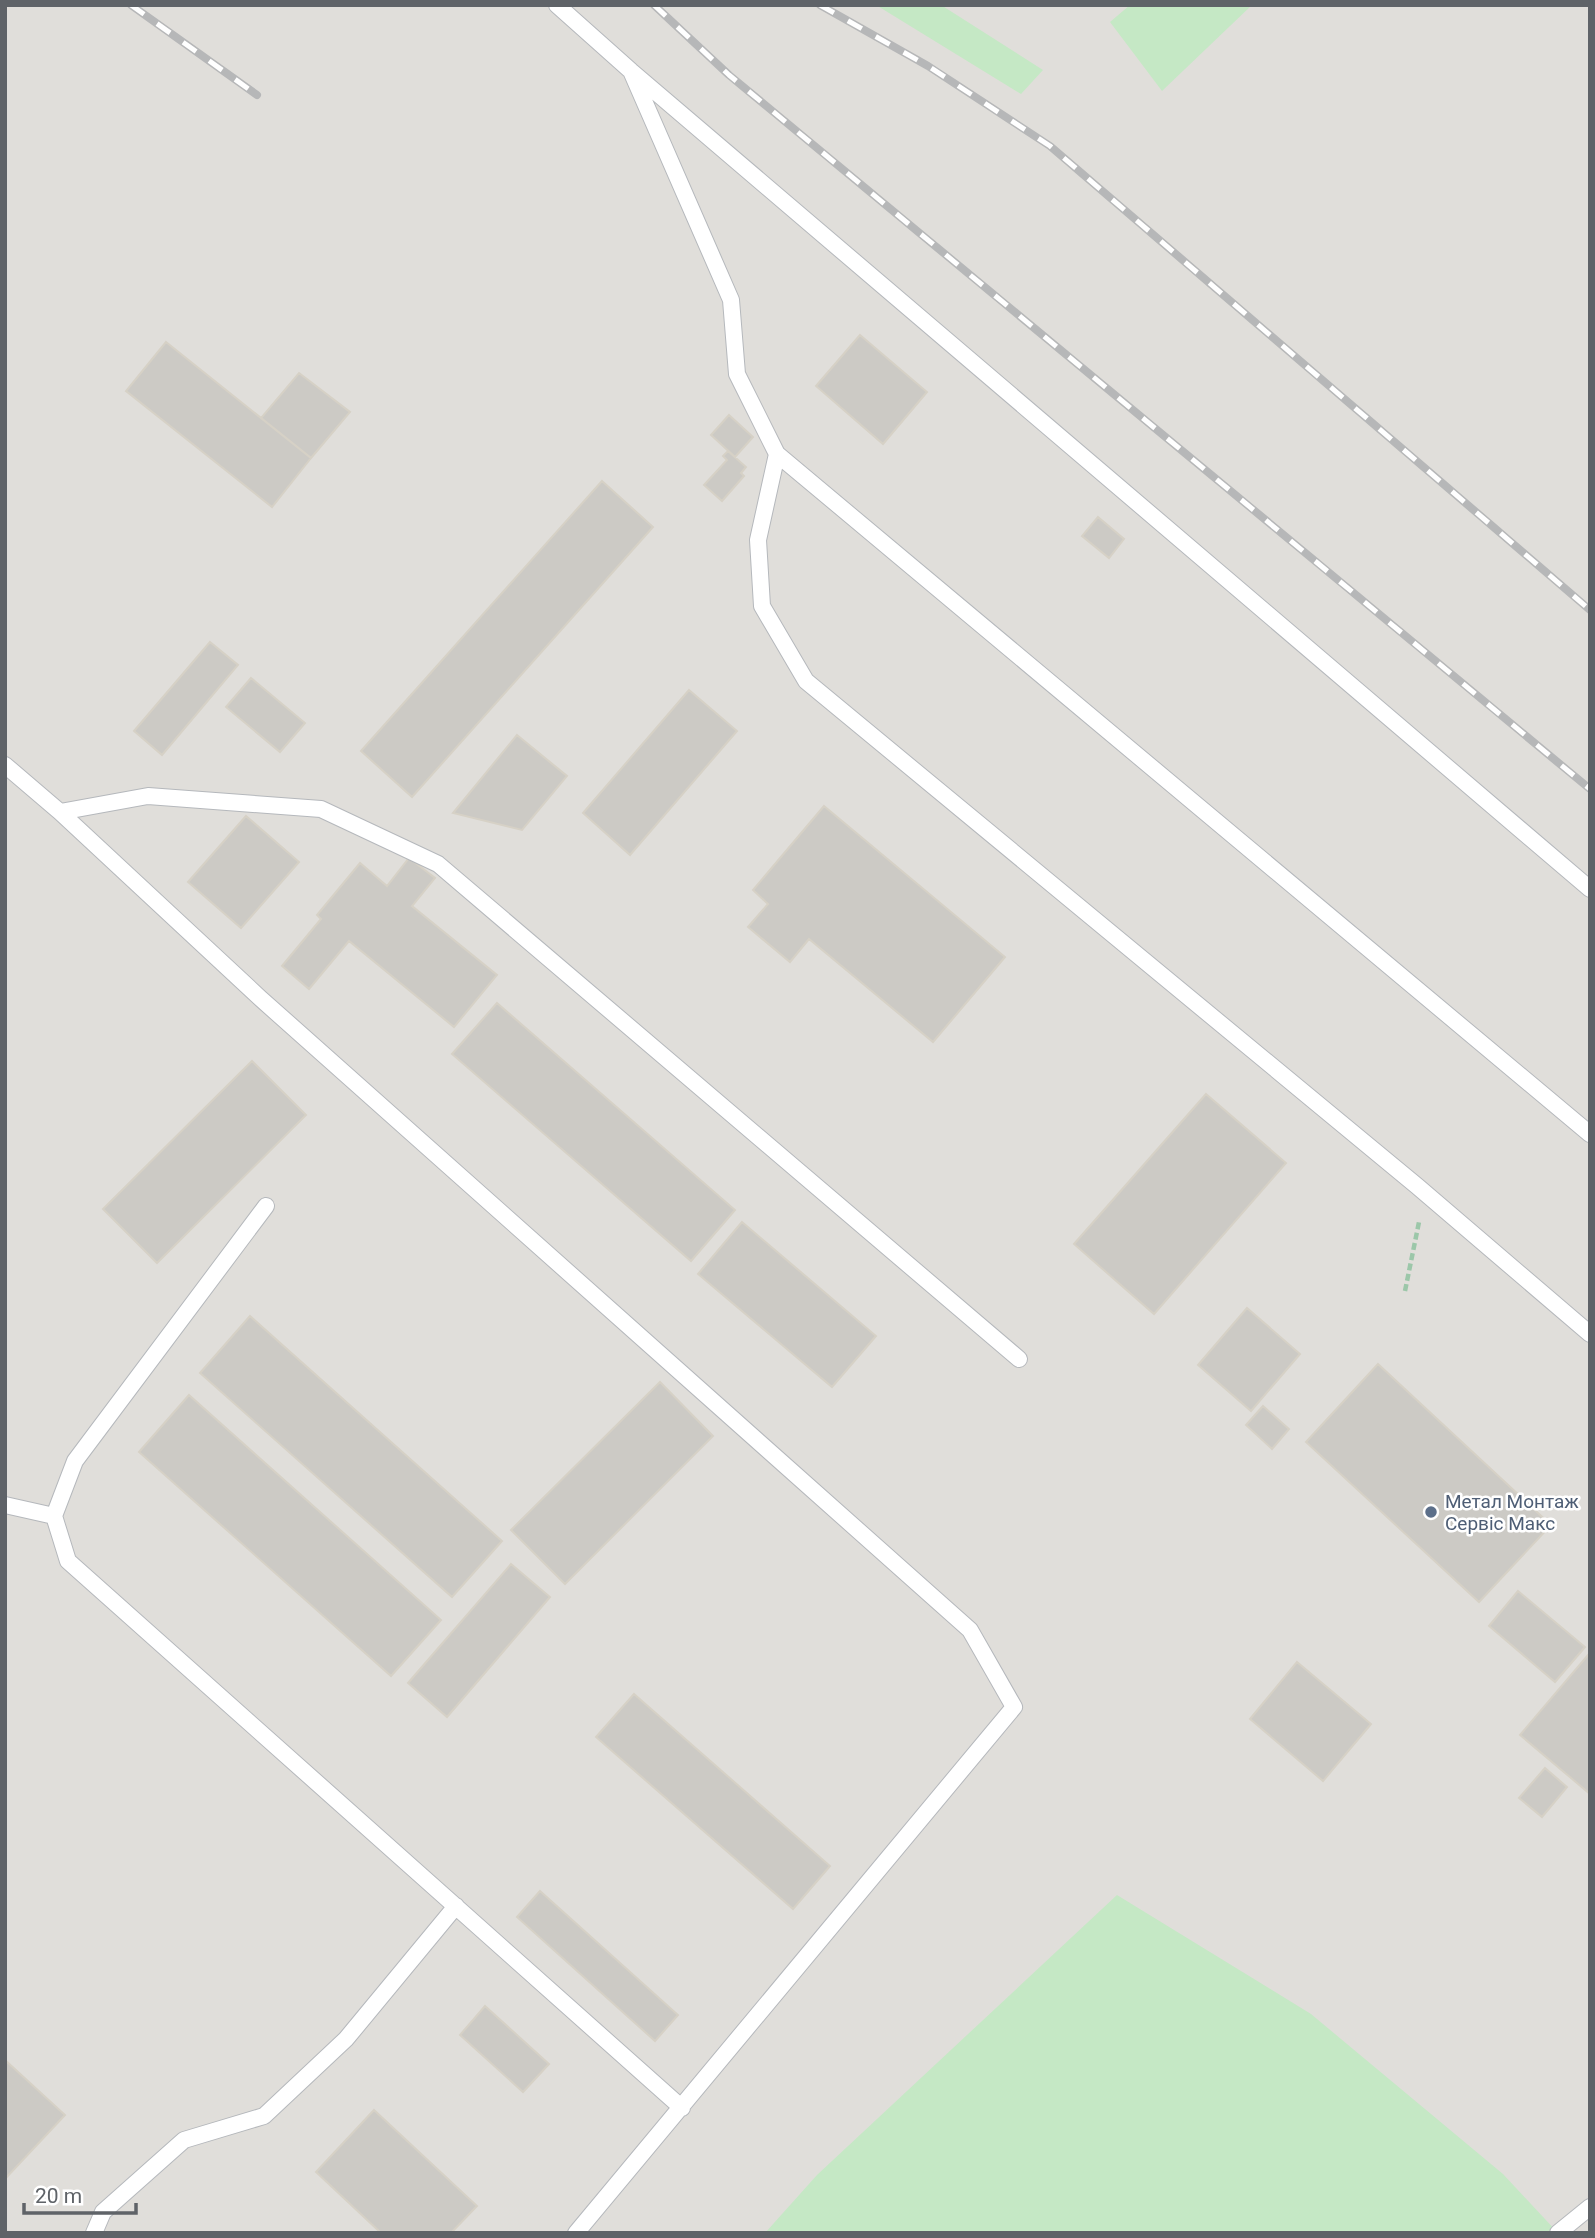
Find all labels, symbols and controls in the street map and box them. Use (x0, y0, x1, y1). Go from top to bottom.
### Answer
place label: Метал Монтаж Сервіс Макс (1445, 1490, 1579, 1535)
marker: Метал Монтаж Сервіс Макс (1423, 1504, 1439, 1520)
scale bar (24, 2172, 136, 2216)
text: 20 m (35, 2184, 82, 2208)

